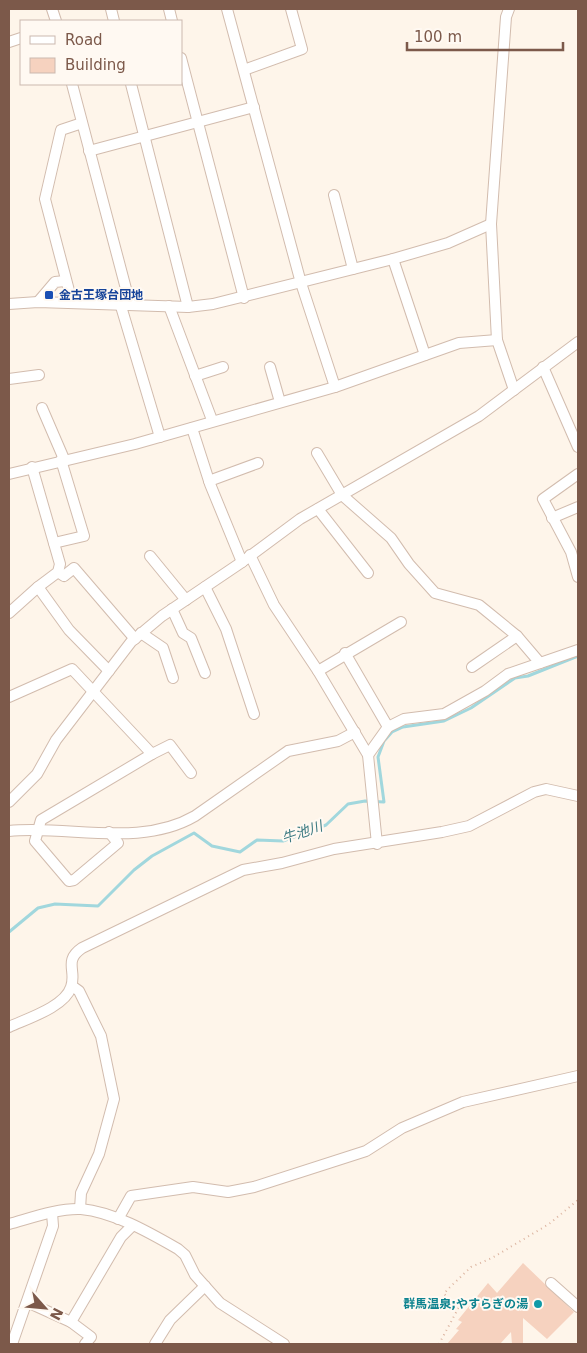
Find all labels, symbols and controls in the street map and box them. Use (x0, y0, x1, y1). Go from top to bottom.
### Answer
legend (20, 20, 182, 85)
scale bar (407, 20, 563, 52)
text: 100 m (414, 28, 462, 46)
text: Road (65, 31, 103, 49)
text: Building (65, 56, 126, 74)
place label: 金古王塚台団地 (59, 288, 143, 302)
marker: 金古王塚台団地 (43, 289, 55, 301)
water label: 牛池川 (280, 817, 326, 846)
north arrow (20, 1283, 70, 1333)
place label: 群馬温泉;やすらぎの湯 (403, 1297, 528, 1311)
marker: 群馬温泉;やすらぎの湯 (532, 1298, 544, 1310)
text: N (47, 1305, 66, 1323)

